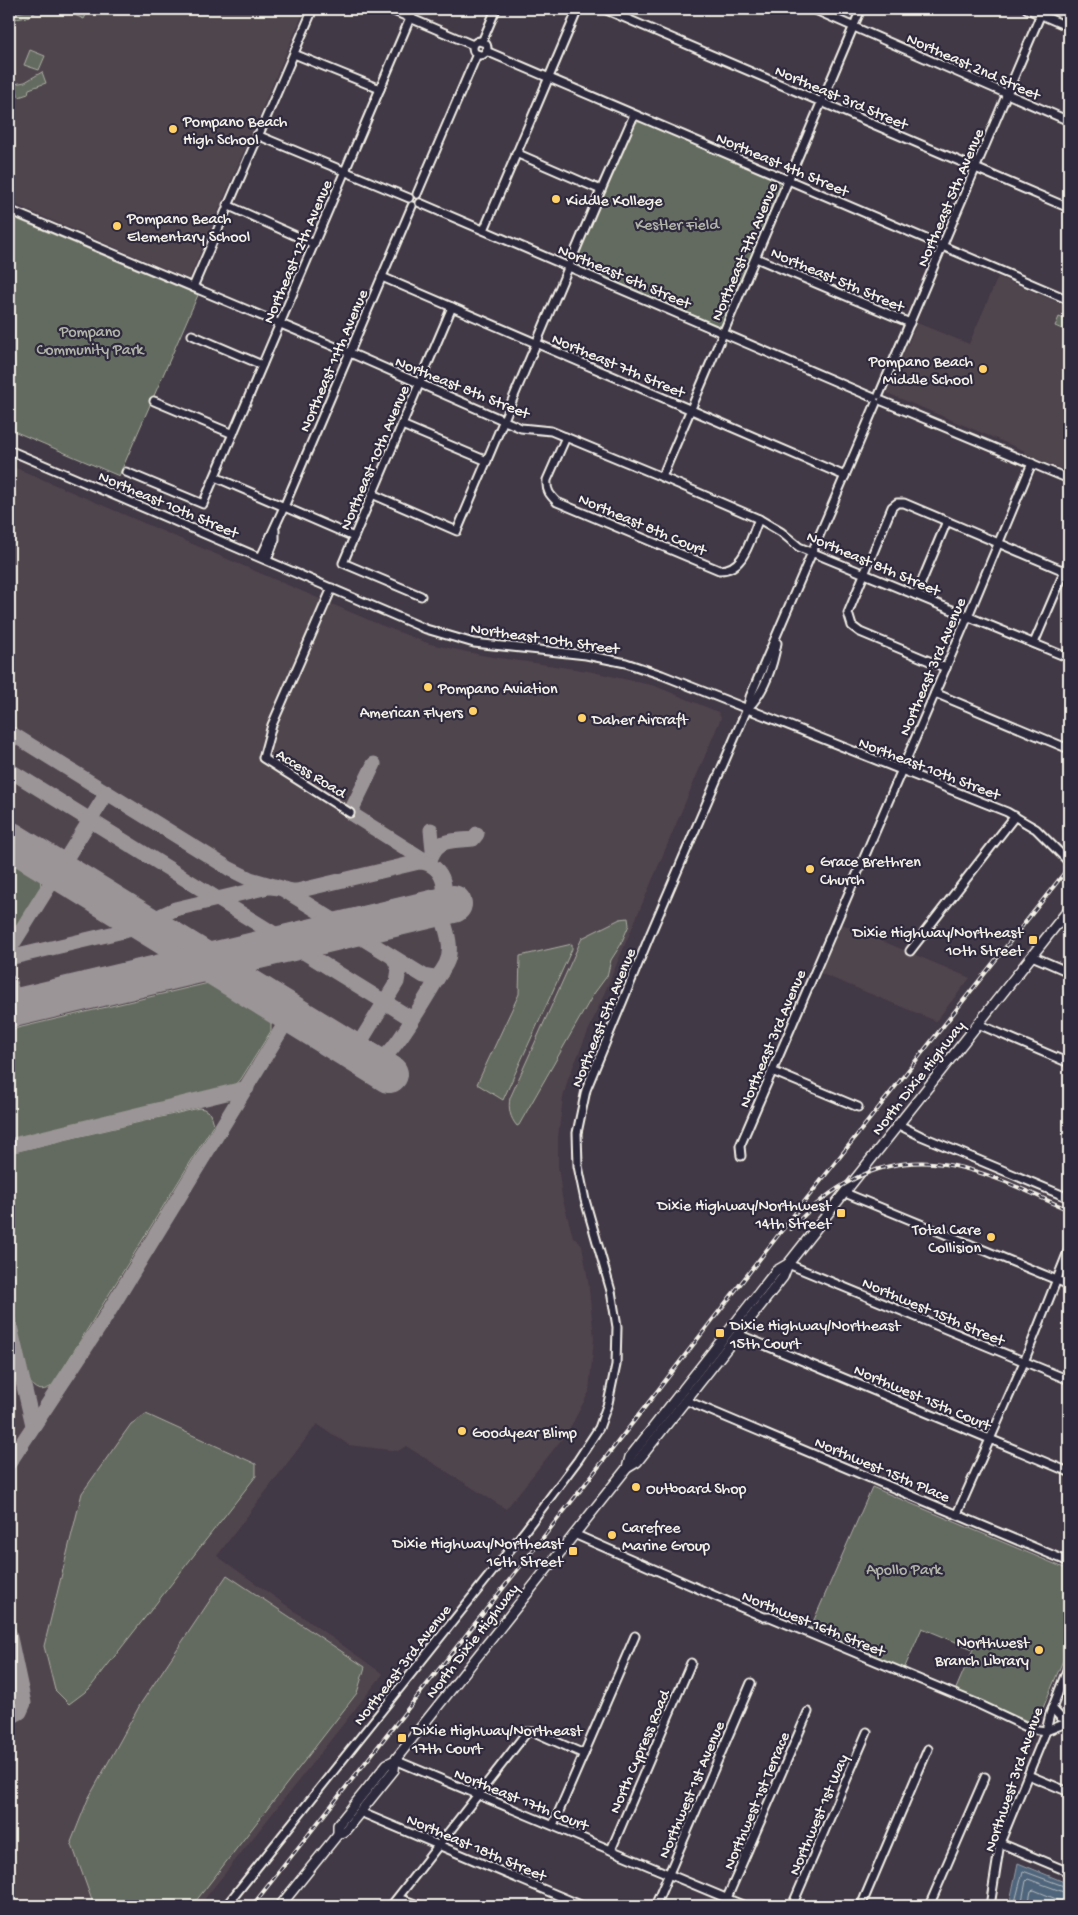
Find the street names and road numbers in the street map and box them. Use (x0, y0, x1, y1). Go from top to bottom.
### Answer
street label: Northeast 2nd Street (903, 30, 1044, 107)
street label: Northeast 3rd Street (771, 63, 911, 136)
street label: Northeast 5th Avenue (914, 126, 990, 270)
street label: Northeast 4th Street (713, 130, 852, 203)
street label: Northeast 12th Avenue (260, 177, 338, 327)
street label: Northeast 7th Avenue (709, 180, 784, 324)
street label: Northeast 6th Street (554, 242, 694, 315)
street label: Northeast 5th Street (767, 245, 907, 318)
street label: Northeast 11th Avenue (297, 287, 374, 435)
street label: Northeast 7th Street (548, 331, 688, 404)
street label: Northeast 8th Street (392, 354, 533, 425)
street label: Northeast 10th Avenue (337, 382, 416, 534)
street label: Northeast 10th Street (95, 468, 242, 545)
street label: Northeast 8th Court (575, 491, 710, 562)
street label: Northeast 8th Street (803, 528, 944, 603)
street label: Northeast 3rd Avenue (897, 595, 972, 739)
street label: Northeast 10th Street (469, 621, 622, 661)
street label: Northeast 10th Street (855, 735, 1004, 807)
street label: Access Road (272, 746, 350, 805)
street label: Northeast 5th Avenue (569, 945, 642, 1091)
street label: Northeast 3rd Avenue (737, 967, 812, 1111)
street label: North Dixie Highway (869, 1018, 971, 1140)
street label: Northwest 15th Street (859, 1275, 1008, 1352)
street label: Northwest 15th Court (850, 1362, 994, 1437)
street label: Northwest 15th Place (811, 1434, 953, 1509)
street label: North Dixie Highway (423, 1581, 525, 1703)
street label: Northwest 16th Street (738, 1588, 888, 1663)
street label: Northeast 3rd Avenue (351, 1601, 457, 1730)
street label: North Cypress Road (607, 1686, 676, 1817)
street label: Northwest 3rd Avenue (982, 1705, 1049, 1855)
street label: Northwest 1st Avenue (656, 1718, 731, 1862)
street label: Northwest 1st Terrace (721, 1729, 796, 1873)
street label: Northwest 1st Way (786, 1752, 854, 1879)
street label: Northeast 17th Court (451, 1766, 592, 1837)
street label: Northeast 18th Street (403, 1811, 550, 1888)

